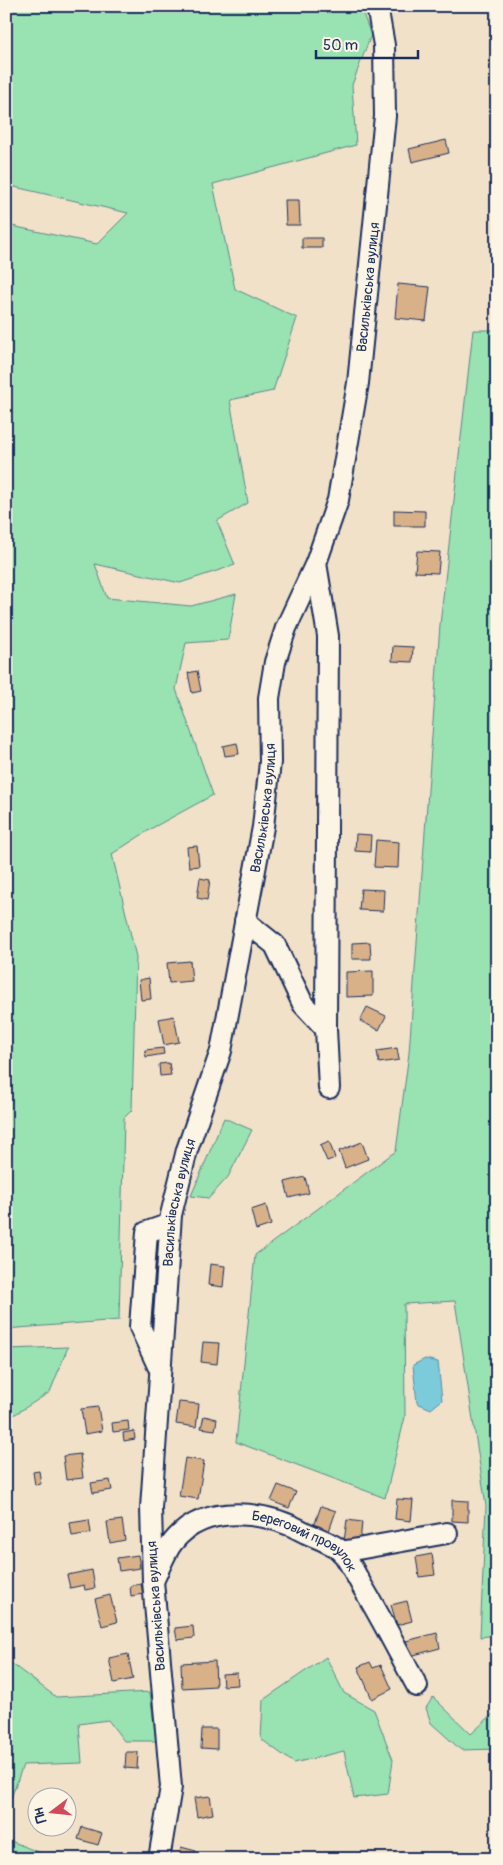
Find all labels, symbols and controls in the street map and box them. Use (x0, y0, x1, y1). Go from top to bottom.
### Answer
scale bar (316, 28, 418, 60)
text: 50 m (323, 36, 358, 55)
street label: Васильківська вулиця (353, 221, 383, 353)
street label: Васильківська вулиця (246, 743, 279, 874)
street label: Васильківська вулиця (159, 1136, 199, 1267)
street label: Береговий провулок (251, 1507, 361, 1575)
street label: Васильківська вулиця (143, 1540, 169, 1672)
north arrow (28, 1788, 78, 1838)
text: Пн (30, 1806, 50, 1825)

